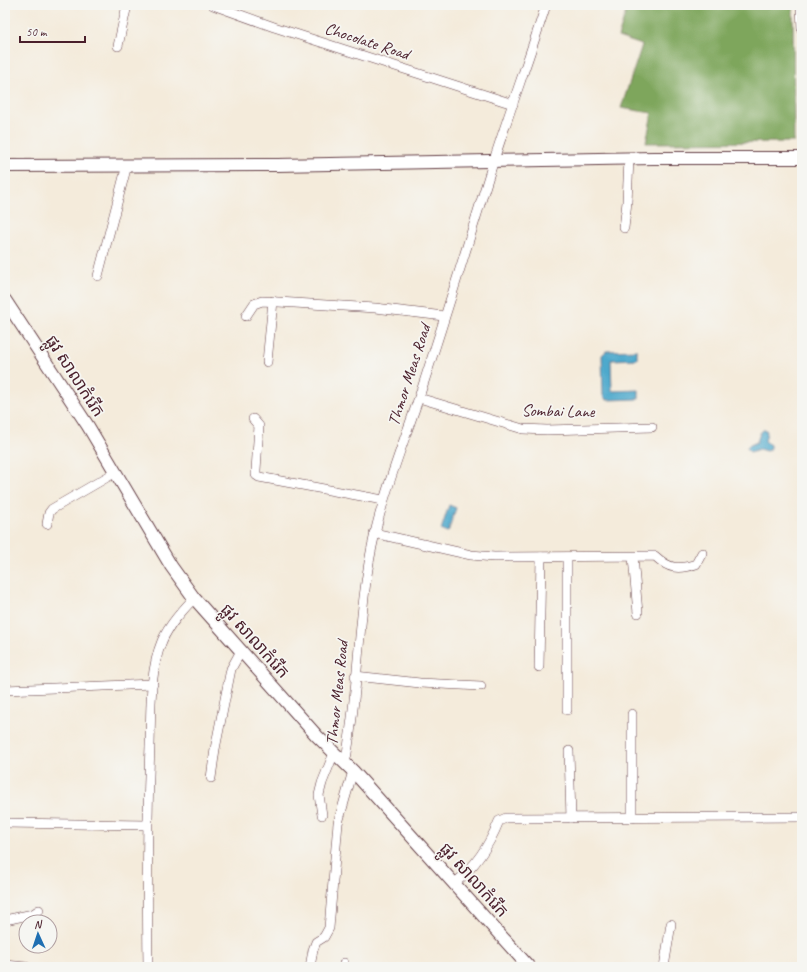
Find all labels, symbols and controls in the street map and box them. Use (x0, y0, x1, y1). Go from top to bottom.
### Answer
street label: Chocolate Road (322, 17, 415, 66)
scale bar (20, 18, 85, 44)
text: 50 m (26, 24, 48, 40)
street label: Thmor Meas Road (383, 319, 436, 428)
street label: ផ្លូវ សាលាកំរើក (37, 331, 109, 423)
street label: Sombai Lane (521, 400, 596, 422)
street label: ផ្លូវ សាលាកំរើក (213, 599, 294, 685)
street label: Thmor Meas Road (321, 636, 353, 746)
street label: ផ្លូវ សាលាកំរើក (432, 838, 513, 924)
north arrow (18, 914, 58, 954)
text: N (34, 917, 43, 931)

